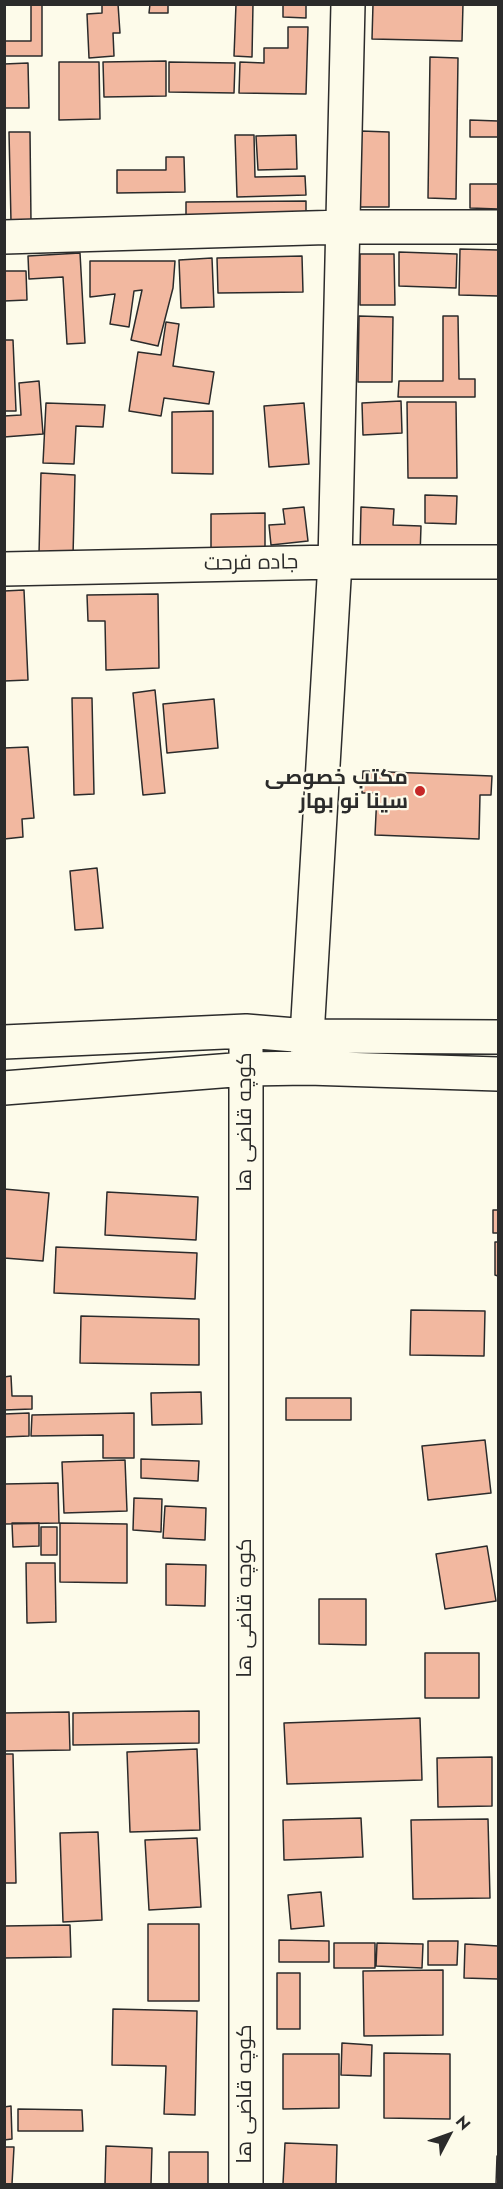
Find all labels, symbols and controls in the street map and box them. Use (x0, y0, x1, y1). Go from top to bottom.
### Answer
street label: جاده فرحت (204, 551, 298, 577)
place label: مکتب خصوصی سینا نو بهار (265, 766, 408, 816)
marker: مکتب خصوصی سینا نو بهار (413, 784, 427, 798)
street label: کوچه قاضی ها (233, 1052, 259, 1192)
street label: کوچه قاضی ها (233, 1538, 259, 1678)
street label: کوچه قاضی ها (233, 2024, 259, 2164)
north arrow (419, 2105, 479, 2165)
text: N (450, 2111, 476, 2135)

